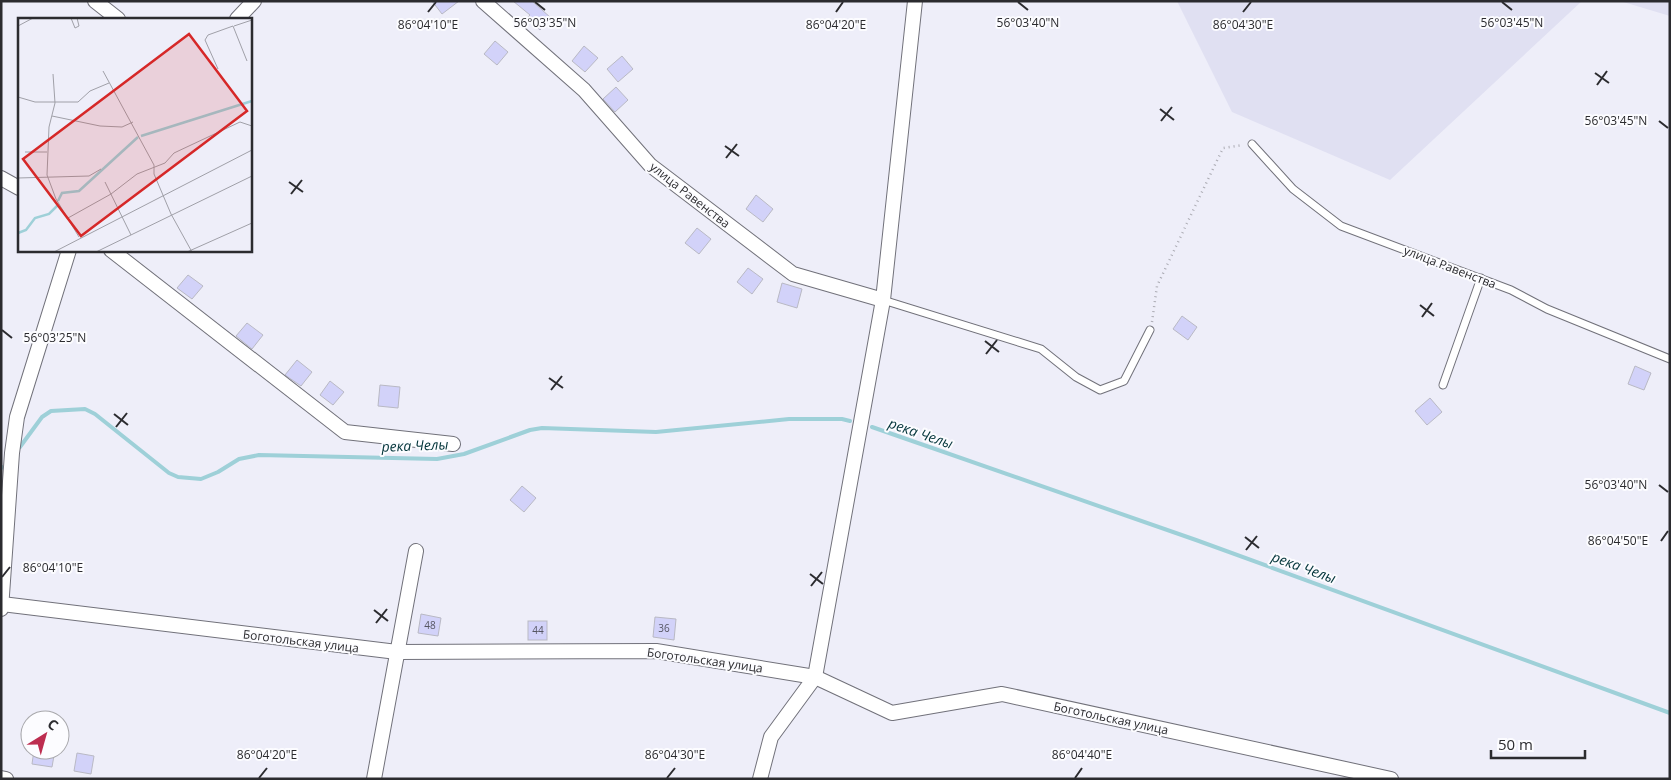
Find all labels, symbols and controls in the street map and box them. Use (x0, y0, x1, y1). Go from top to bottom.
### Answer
text: 56°03'35"N (514, 14, 576, 31)
text: 56°03'40"N (997, 14, 1059, 31)
text: 56°03'45"N (1481, 14, 1543, 31)
text: 86°04'10"E (398, 16, 458, 33)
text: 86°04'20"E (806, 16, 866, 33)
text: 86°04'30"E (1213, 16, 1273, 33)
inset map (18, 18, 251, 251)
text: 56°03'45"N (1585, 112, 1647, 129)
street label: улица Равенства (646, 158, 734, 232)
street label: улица Равенства (1401, 242, 1499, 292)
text: 56°03'25"N (24, 329, 86, 346)
water label: река Челы (885, 413, 956, 453)
water label: река Челы (380, 434, 449, 456)
text: 56°03'40"N (1585, 476, 1647, 493)
text: 86°04'50"E (1588, 532, 1648, 549)
water label: река Челы (1268, 546, 1339, 587)
text: 86°04'10"E (23, 559, 83, 576)
house number: 48 (424, 618, 436, 632)
house number: 36 (658, 621, 670, 635)
house number: 44 (532, 623, 544, 637)
street label: Боготольская улица (242, 625, 360, 657)
street label: Боготольская улица (646, 643, 764, 677)
street label: Боготольская улица (1052, 698, 1170, 738)
north arrow (20, 710, 70, 760)
text: С (44, 714, 62, 735)
scale bar (1491, 728, 1585, 760)
text: 50 m (1498, 734, 1533, 754)
text: 86°04'20"E (237, 746, 297, 763)
text: 86°04'30"E (645, 746, 705, 763)
text: 86°04'40"E (1052, 746, 1112, 763)

